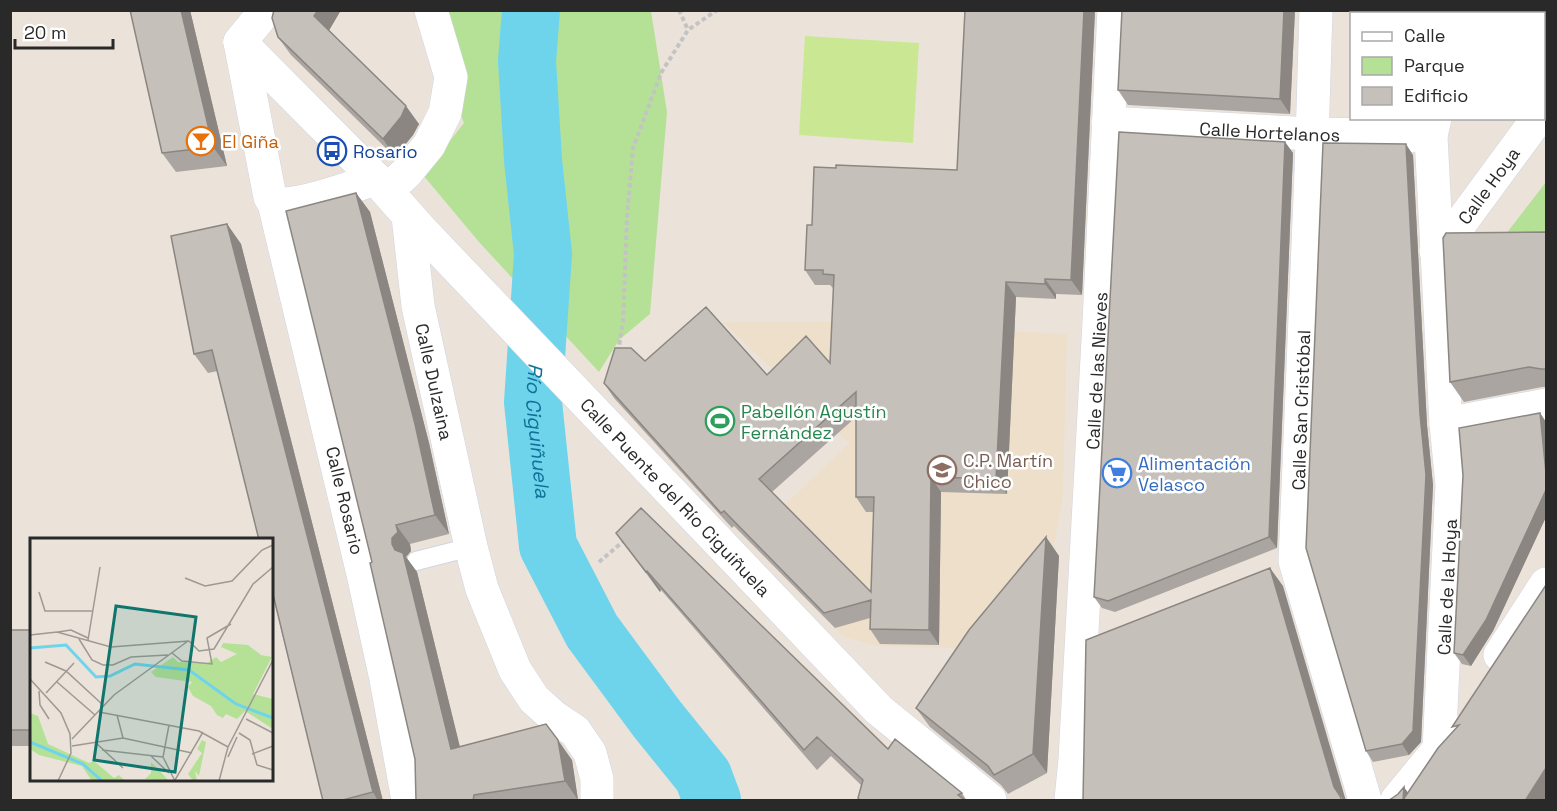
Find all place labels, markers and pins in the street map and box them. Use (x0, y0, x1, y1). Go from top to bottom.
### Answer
bar icon: El Giña (185, 125, 217, 157)
place label: El Giña (222, 130, 279, 153)
bus stop icon: Rosario (316, 135, 348, 167)
place label: Rosario (353, 140, 418, 163)
place label: Pabellón Agustín Fernández (741, 400, 887, 444)
sports icon: Pabellón Agustín Fernández (704, 405, 736, 437)
place label: C.P. Martín Chico (963, 449, 1053, 493)
place label: Alimentación Velasco (1138, 452, 1251, 496)
school or university icon: C.P. Martín Chico (926, 454, 958, 486)
supermarket icon: Alimentación Velasco (1101, 457, 1133, 489)

